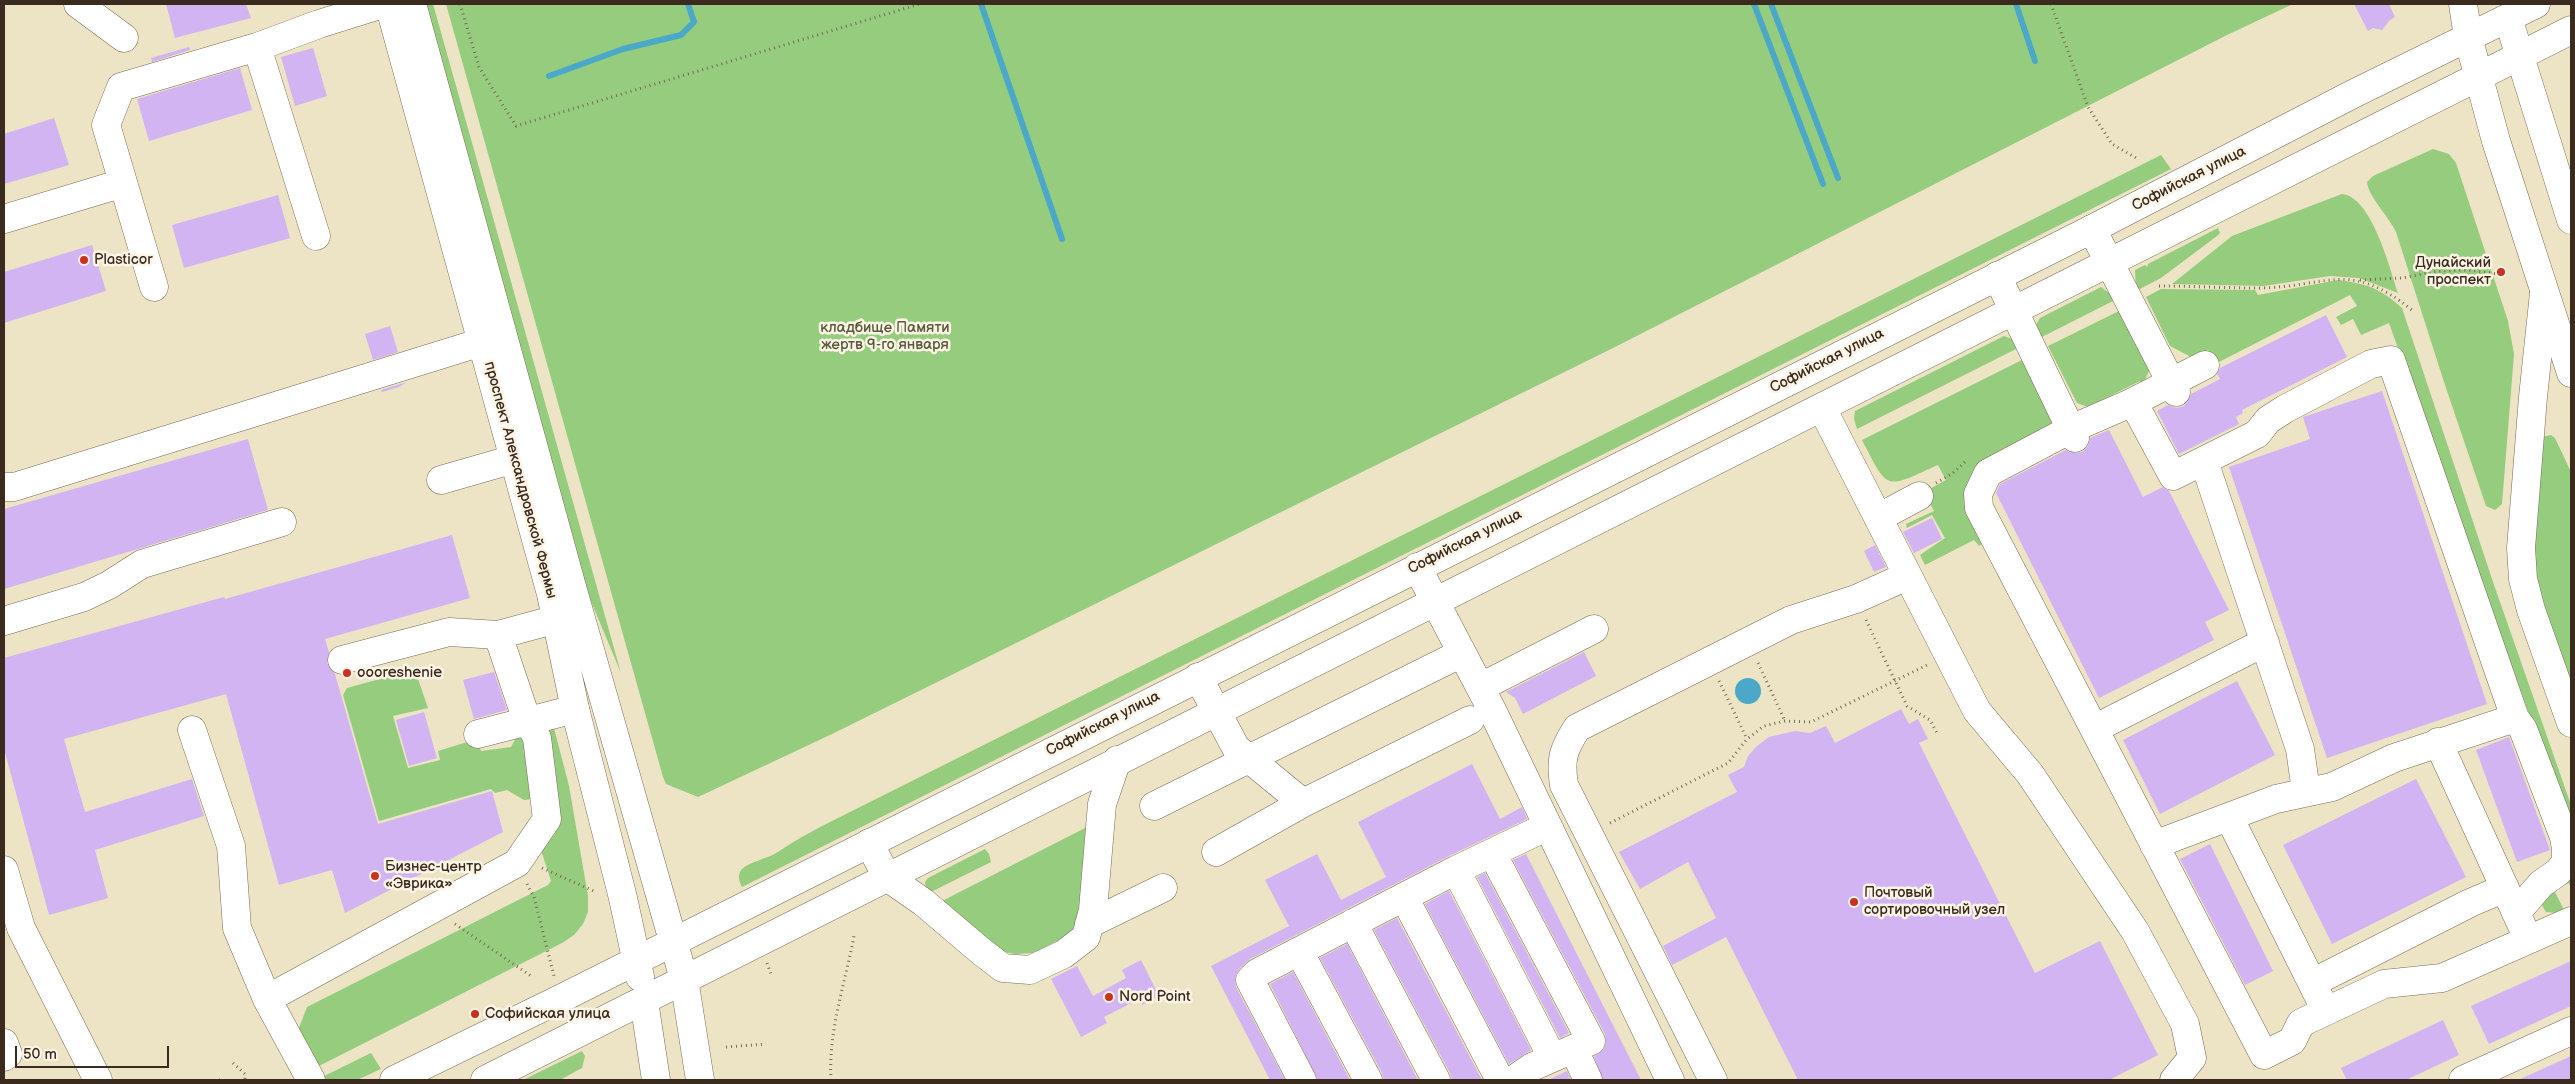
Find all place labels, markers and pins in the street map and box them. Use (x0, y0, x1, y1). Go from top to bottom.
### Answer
place label: Plasticor (94, 251, 153, 269)
marker: Plasticor (78, 254, 90, 266)
place label: Дунайский проспект (2415, 254, 2491, 289)
marker: Дунайский проспект (2495, 266, 2507, 278)
place label: oooreshenie (357, 664, 442, 682)
marker: oooreshenie (341, 667, 353, 679)
place label: Бизнес-центр «Эврика» (385, 858, 482, 893)
marker: Бизнес-центр «Эврика» (369, 870, 381, 882)
place label: Почтовый сортировочный узел (1864, 884, 2005, 919)
marker: Почтовый сортировочный узел (1848, 896, 1860, 908)
place label: Nord Point (1119, 988, 1190, 1006)
marker: Nord Point (1103, 991, 1115, 1003)
place label: Софийская улица (485, 1005, 610, 1023)
marker: Софийская улица (469, 1008, 481, 1020)

